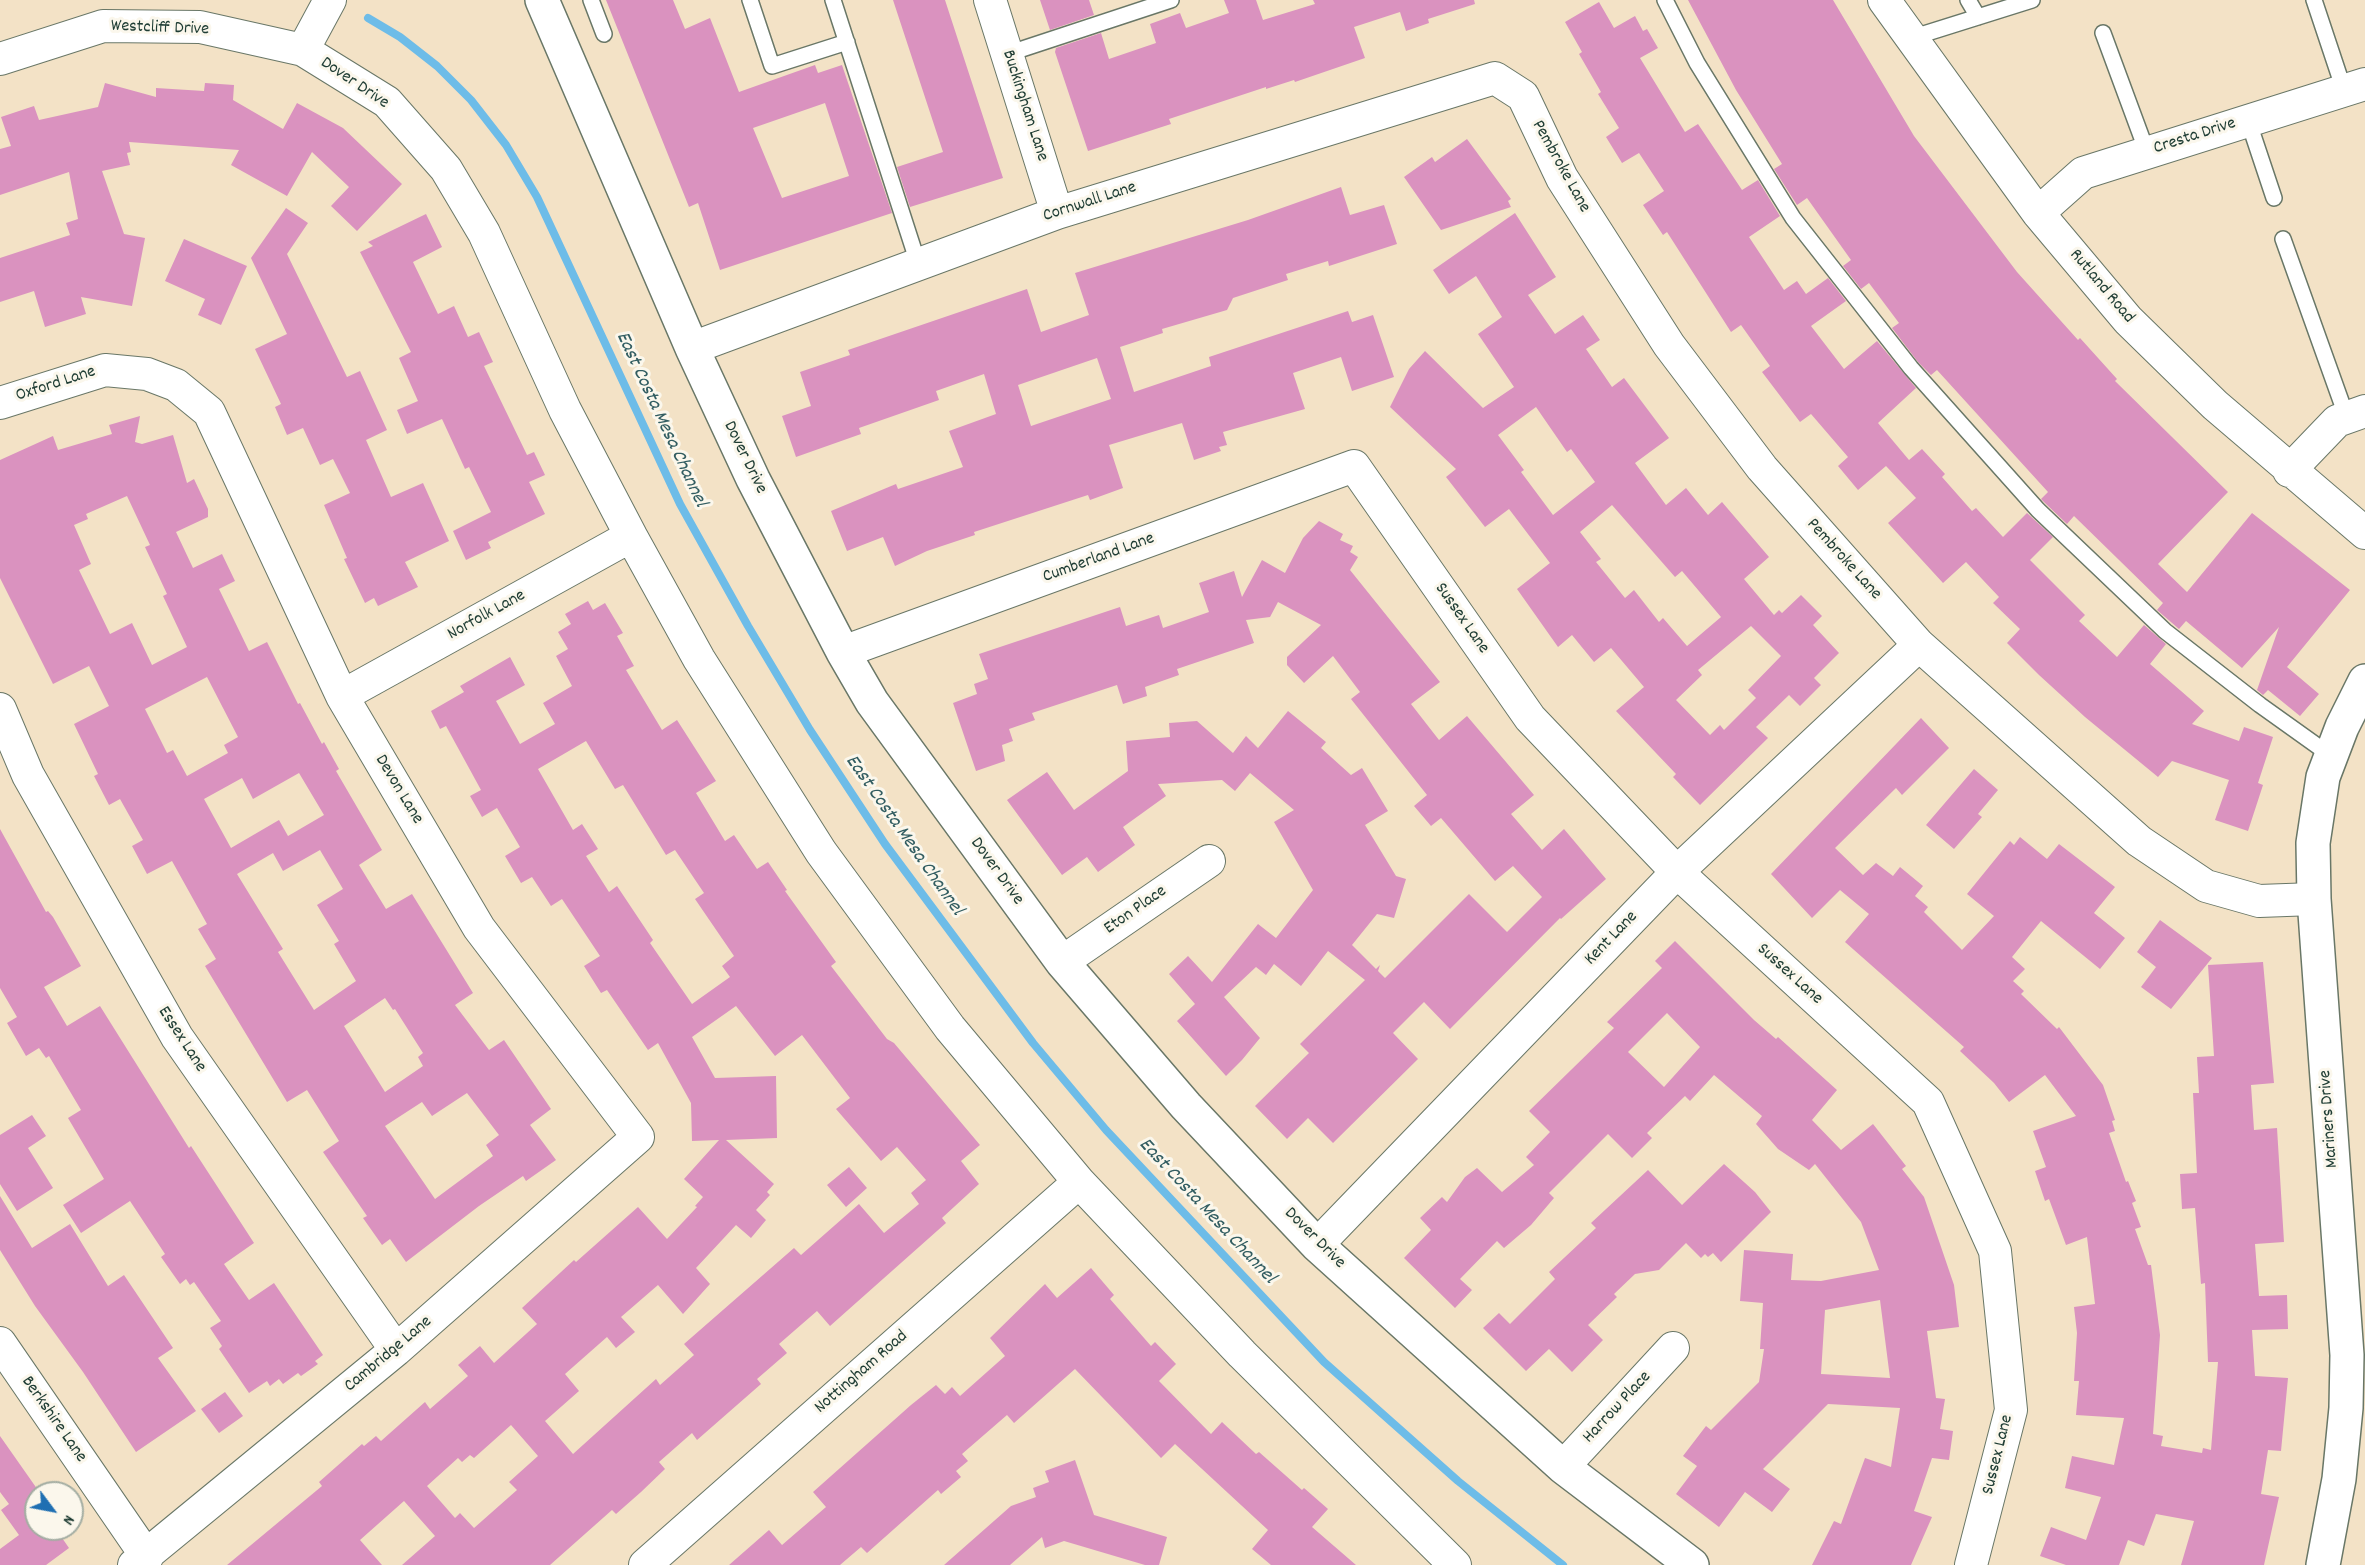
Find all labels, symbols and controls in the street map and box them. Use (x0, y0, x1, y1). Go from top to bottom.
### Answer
street label: Westcliff Drive (111, 16, 209, 42)
street label: Buckingham Lane (996, 48, 1052, 164)
street label: Dover Drive (316, 53, 392, 115)
street label: Cresta Drive (2151, 114, 2239, 160)
street label: Pembroke Lane (1526, 117, 1594, 217)
street label: Cornwall Lane (1041, 178, 1139, 228)
street label: Rutland Road (2064, 245, 2138, 329)
water label: East Costa Mesa Channel (609, 328, 711, 512)
street label: Oxford Lane (13, 362, 99, 408)
street label: Dover Drive (717, 418, 771, 498)
street label: Pembroke Lane (1801, 515, 1885, 605)
street label: Cumberland Lane (1040, 529, 1158, 589)
street label: Sussex Lane (1429, 579, 1493, 659)
street label: Norfolk Lane (444, 586, 530, 646)
street label: Devon Lane (369, 751, 427, 829)
water label: East Costa Mesa Channel (838, 751, 968, 921)
street label: Dover Drive (964, 834, 1028, 910)
street label: Eton Place (1101, 882, 1171, 940)
street label: Kent Lane (1581, 907, 1643, 971)
street label: Sussex Lane (1751, 940, 1827, 1010)
street label: Essex Lane (152, 1003, 210, 1077)
street label: Mariners Drive (2316, 1069, 2344, 1169)
water label: East Costa Mesa Channel (1132, 1134, 1280, 1290)
street label: Dover Drive (1279, 1204, 1349, 1274)
street label: Cambridge Lane (341, 1312, 437, 1398)
street label: Nottingham Road (811, 1327, 913, 1419)
street label: Harrow Place (1579, 1367, 1657, 1449)
street label: Berkshire Lane (15, 1373, 91, 1467)
street label: Sussex Lane (1979, 1413, 2019, 1497)
north arrow (24, 1481, 84, 1541)
text: N (56, 1510, 80, 1529)

